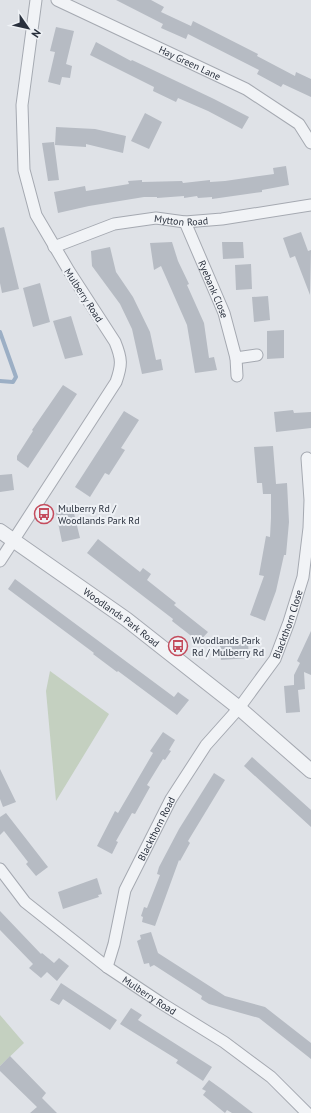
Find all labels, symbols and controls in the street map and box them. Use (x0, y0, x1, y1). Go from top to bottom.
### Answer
north arrow (8, 8, 48, 48)
text: N (28, 27, 44, 41)
street label: Hay Green Lane (157, 43, 223, 83)
street label: Mytton Road (153, 212, 209, 229)
street label: Ryebank Close (195, 258, 231, 319)
street label: Mulberry Road (61, 266, 106, 325)
place label: Mulberry Rd / Woodlands Park Rd (58, 502, 140, 527)
bus stop icon: Mulberry Rd / Woodlands Park Rd (33, 503, 55, 525)
street label: Woodlands Park Road (81, 585, 162, 650)
street label: Blackthorn Close (270, 588, 306, 660)
place label: Woodlands Park Rd / Mulberry Rd (192, 634, 264, 659)
bus stop icon: Woodlands Park Rd / Mulberry Rd (167, 635, 189, 657)
street label: Blackthorn Road (135, 795, 178, 863)
street label: Mulberry Road (120, 973, 179, 1018)

